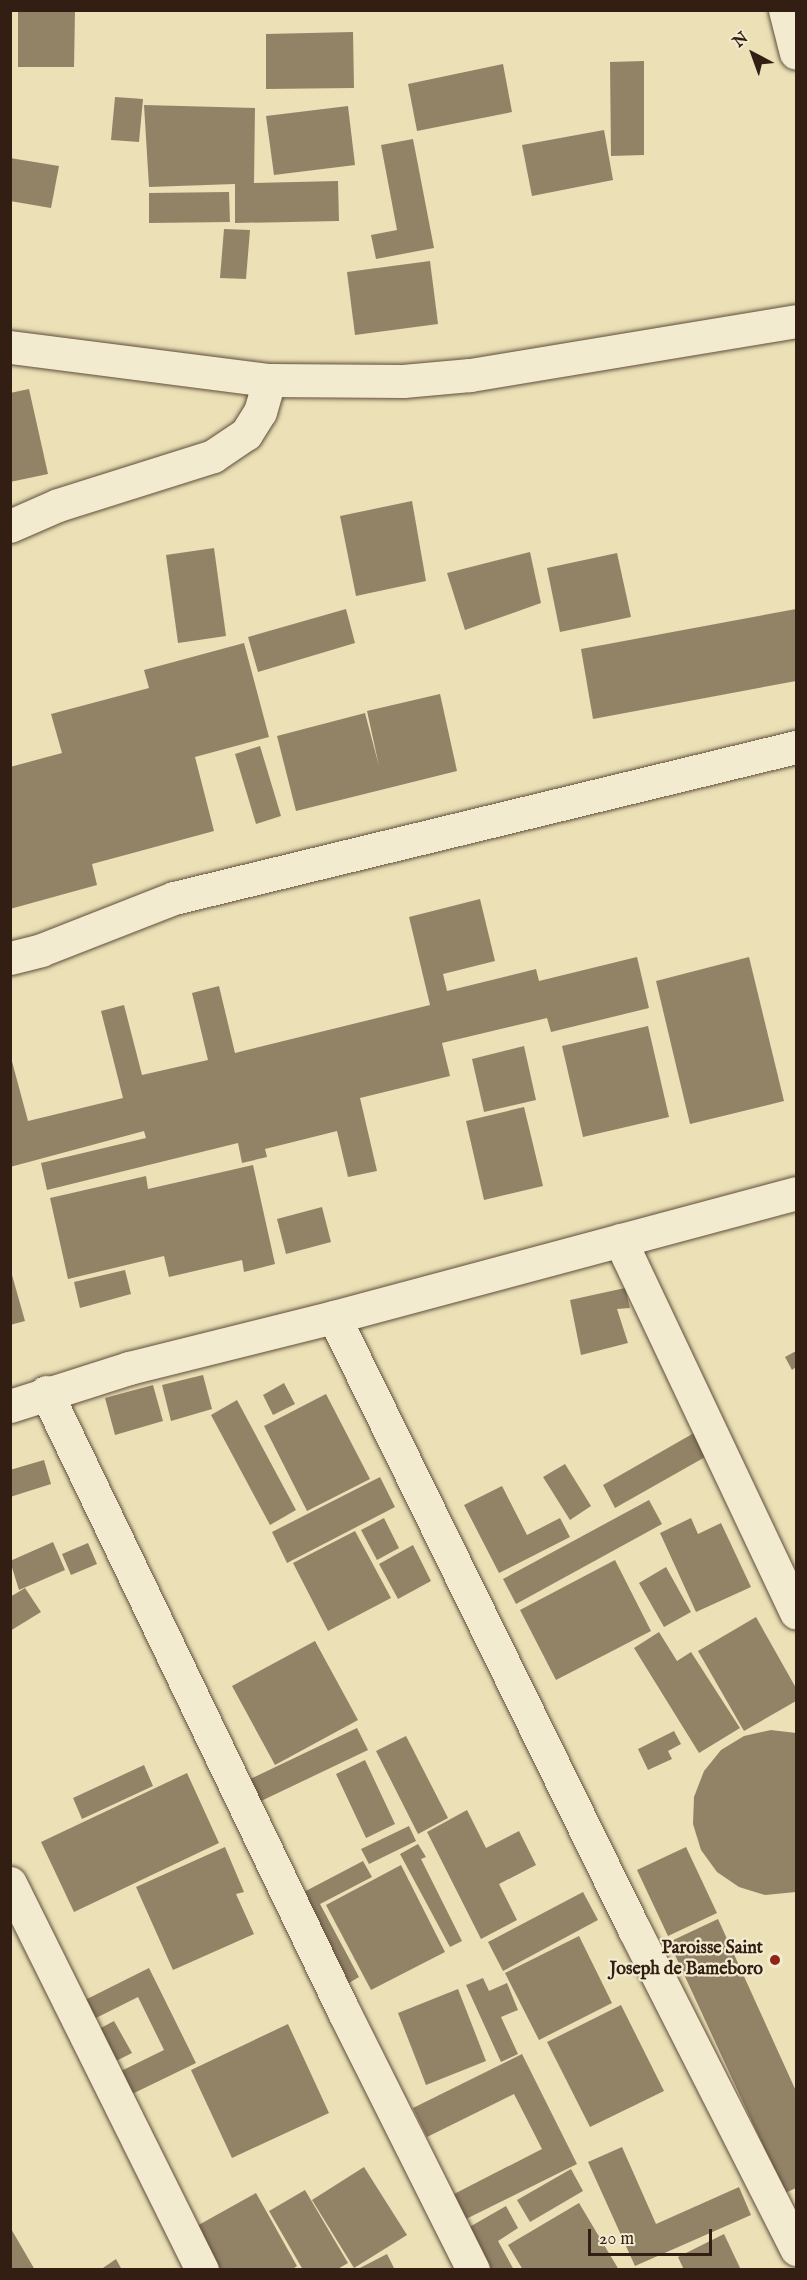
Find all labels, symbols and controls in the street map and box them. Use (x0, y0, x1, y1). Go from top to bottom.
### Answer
north arrow (723, 24, 783, 84)
text: N (729, 28, 753, 53)
place label: Paroisse Saint Joseph de Bameboro (609, 1939, 763, 1982)
marker: Paroisse Saint Joseph de Bameboro (768, 1953, 782, 1967)
scale bar (591, 2217, 716, 2255)
text: 20 m (599, 2228, 634, 2251)

